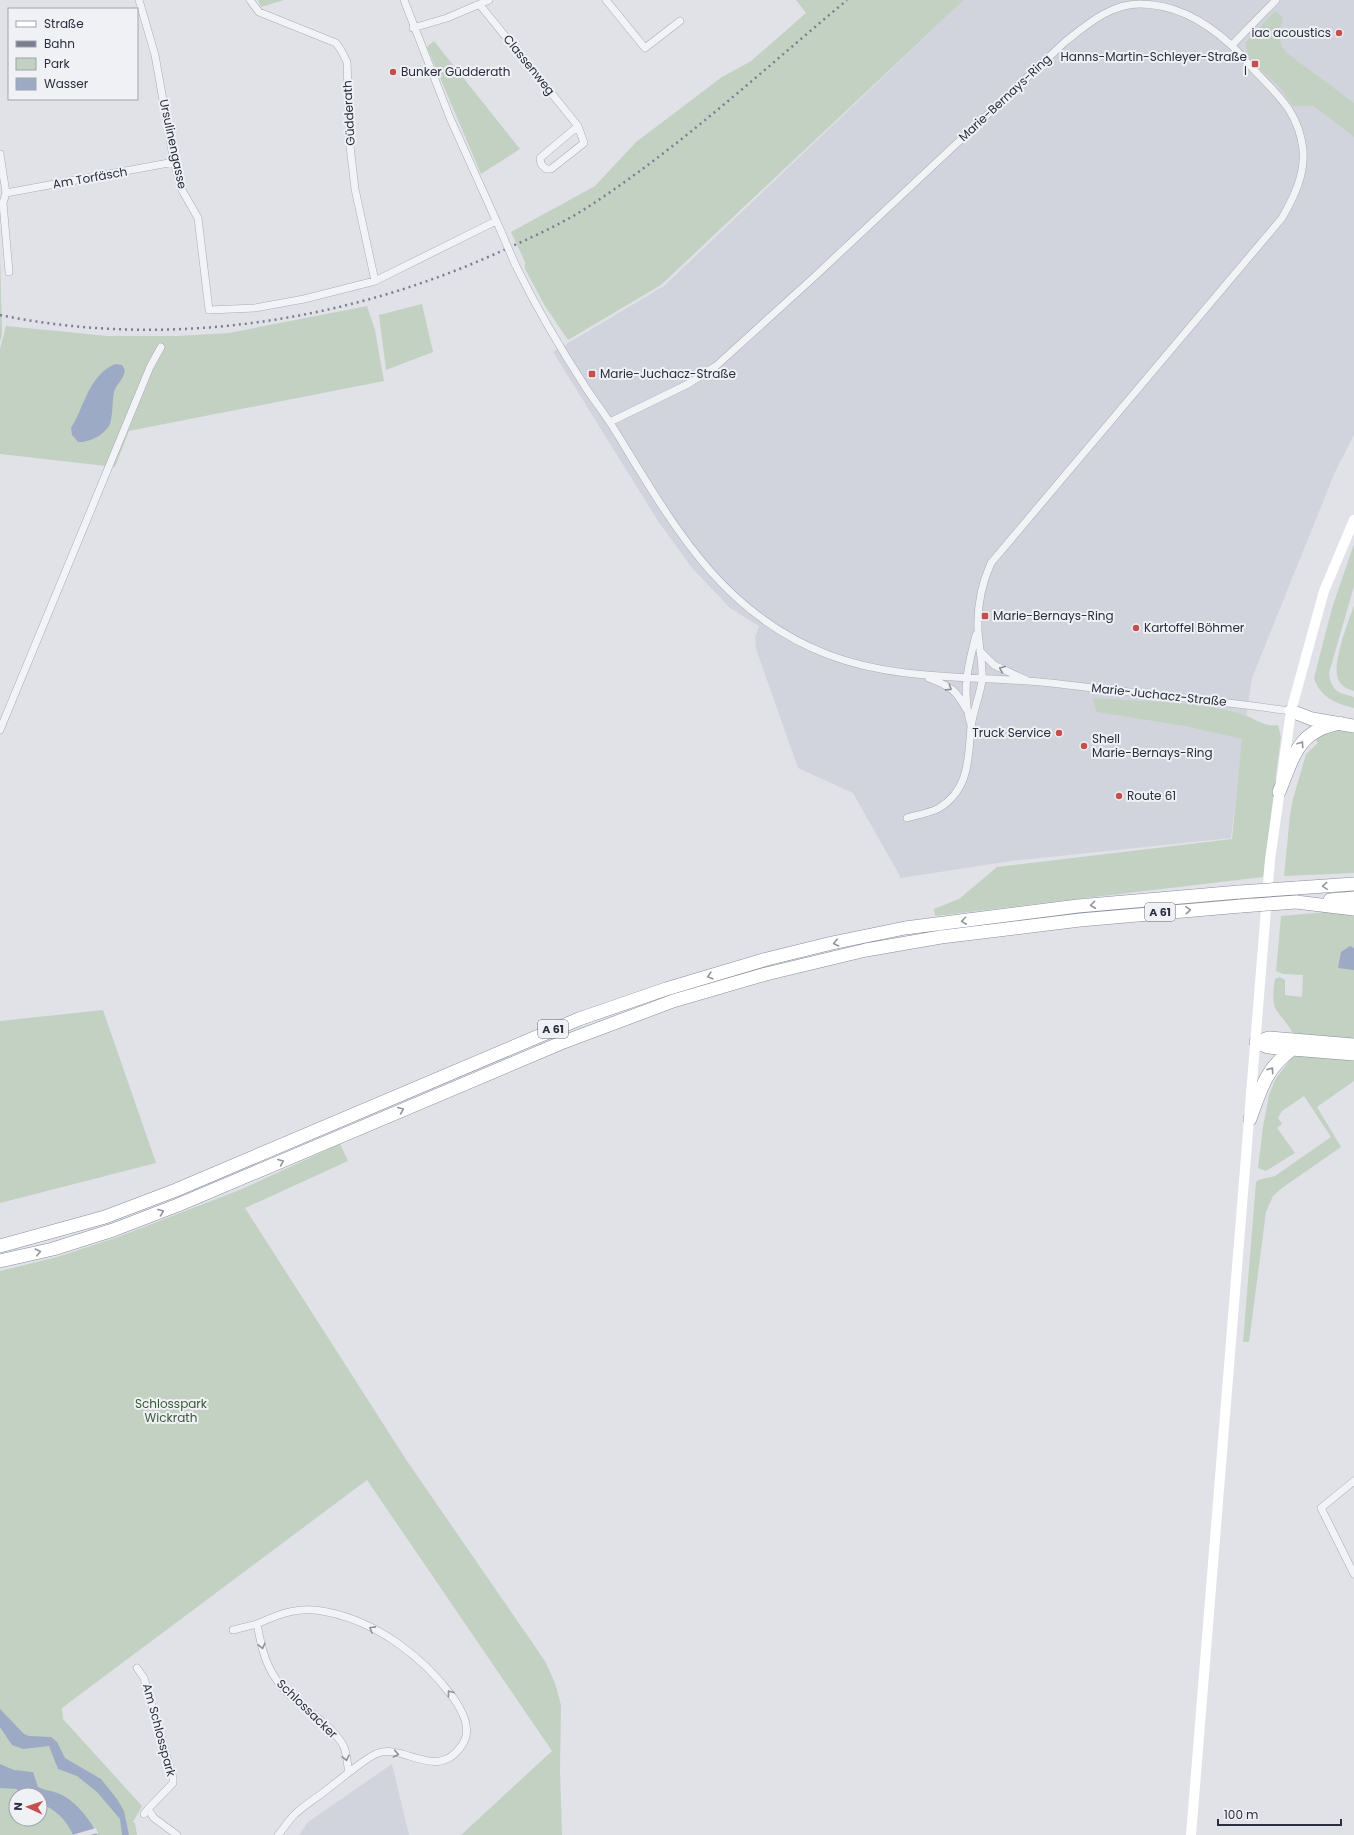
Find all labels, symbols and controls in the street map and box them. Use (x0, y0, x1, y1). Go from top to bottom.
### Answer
legend (8, 8, 138, 100)
text: Straße (44, 15, 84, 32)
place label: iac acoustics (1252, 24, 1331, 41)
marker: iac acoustics (1334, 28, 1344, 38)
street label: Classenweg (500, 31, 559, 99)
text: Bahn (44, 35, 75, 52)
place label: Hanns-Martin-Schleyer-Straße I (1061, 48, 1247, 79)
street label: Marie-Bernays-Ring (955, 50, 1055, 145)
text: Park (44, 55, 71, 72)
marker: Hanns-Martin-Schleyer-Straße I (1250, 59, 1260, 69)
place label: Bunker Güdderath (401, 63, 510, 80)
marker: Bunker Güdderath (388, 67, 398, 77)
text: Wasser (44, 75, 89, 92)
street label: Güdderath (338, 80, 359, 146)
street label: Ursulinengasse (156, 97, 191, 190)
street label: Am Torfäsch (51, 163, 129, 192)
place label: Marie-Juchacz-Straße (600, 365, 736, 382)
marker: Marie-Juchacz-Straße (587, 369, 597, 379)
place label: Marie-Bernays-Ring (993, 607, 1114, 624)
marker: Marie-Bernays-Ring (980, 611, 990, 621)
place label: Kartoffel Böhmer (1144, 619, 1245, 636)
marker: Kartoffel Böhmer (1131, 623, 1141, 633)
one-way arrow (998, 665, 1005, 673)
street label: Marie-Juchacz-Straße (1091, 679, 1228, 710)
one-way arrow (945, 683, 952, 690)
place label: Truck Service (972, 724, 1051, 741)
marker: Truck Service (1054, 728, 1064, 738)
place label: Shell Marie-Bernays-Ring (1092, 730, 1213, 761)
marker: Shell Marie-Bernays-Ring (1079, 741, 1089, 751)
one-way arrow (1296, 742, 1303, 749)
place label: Route 61 (1127, 787, 1176, 804)
marker: Route 61 (1114, 791, 1124, 801)
one-way arrow (1322, 882, 1328, 891)
one-way arrow (1090, 900, 1096, 909)
road number: A 61 (1145, 903, 1175, 921)
one-way arrow (1185, 906, 1191, 915)
one-way arrow (961, 916, 967, 925)
one-way arrow (833, 938, 839, 946)
one-way arrow (707, 971, 714, 980)
road number: A 61 (538, 1020, 568, 1038)
one-way arrow (1266, 1067, 1273, 1074)
one-way arrow (397, 1107, 404, 1115)
one-way arrow (278, 1158, 285, 1166)
one-way arrow (158, 1208, 165, 1216)
one-way arrow (35, 1249, 41, 1257)
park label: Schlosspark Wickrath (135, 1395, 208, 1426)
one-way arrow (369, 1626, 376, 1633)
one-way arrow (257, 1642, 266, 1649)
street label: Schlossacker (273, 1675, 342, 1742)
street label: Am Schlosspark (139, 1681, 180, 1779)
one-way arrow (447, 1690, 455, 1697)
one-way arrow (393, 1749, 400, 1757)
one-way arrow (342, 1755, 350, 1761)
north arrow (8, 1787, 48, 1827)
scale bar (1218, 1801, 1341, 1827)
text: N (10, 1802, 26, 1811)
text: 100 m (1224, 1806, 1258, 1823)

